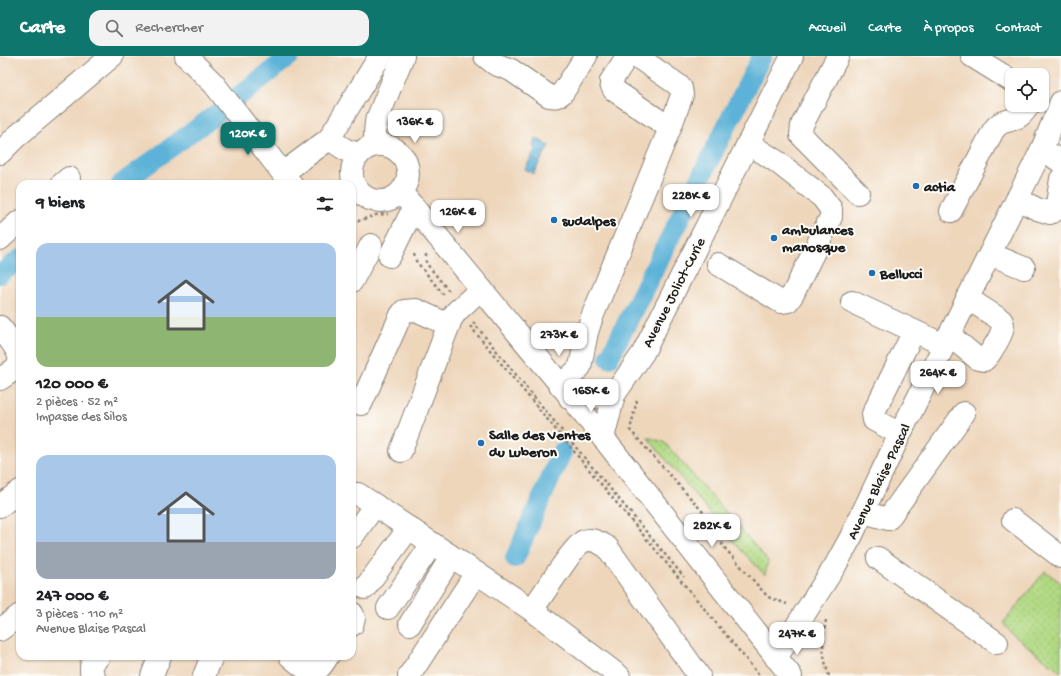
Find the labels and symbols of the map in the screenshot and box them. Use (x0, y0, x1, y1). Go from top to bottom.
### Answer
pin: 136K € (382, 110, 448, 144)
pin: 120K € (215, 122, 281, 156)
place label: actia (923, 179, 956, 197)
marker: actia (911, 181, 921, 191)
pin: 228K € (658, 184, 724, 218)
pin: 126K € (425, 200, 491, 234)
place label: sudalpes (562, 213, 617, 231)
marker: sudalpes (549, 215, 559, 225)
place label: ambulances manosque (781, 222, 855, 257)
marker: ambulances manosque (769, 233, 779, 243)
street label: Avenue Joliot-Curie (639, 235, 710, 351)
place label: Bellucci (879, 266, 923, 284)
marker: Bellucci (867, 268, 877, 278)
pin: 273K € (526, 323, 592, 357)
pin: 264K € (905, 361, 971, 395)
pin: 165K € (558, 379, 624, 413)
street label: Avenue Blaise Pascal (844, 421, 916, 543)
place label: Salle des Ventes du Luberon (489, 427, 592, 462)
marker: Salle des Ventes du Luberon (476, 438, 486, 448)
pin: 282K € (679, 514, 745, 548)
pin: 247K € (764, 622, 830, 656)

